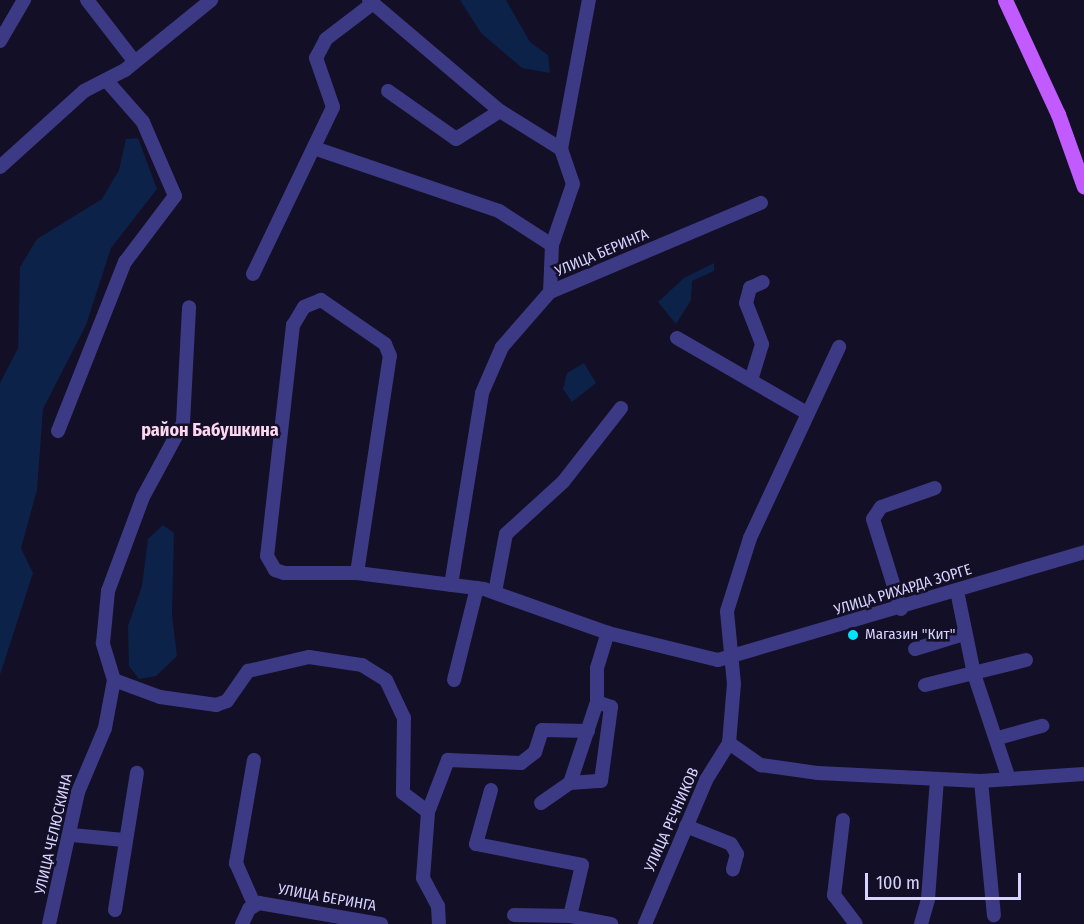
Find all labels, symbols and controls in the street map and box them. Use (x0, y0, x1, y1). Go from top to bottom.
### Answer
street label: УЛИЦА БЕРИНГА (553, 225, 651, 281)
district label: район Бабушкина (141, 419, 279, 441)
street label: УЛИЦА РИХАРДА ЗОРГЕ (832, 561, 974, 619)
place label: Магазин "Кит" (865, 626, 955, 644)
marker: Магазин "Кит" (846, 628, 860, 642)
street label: УЛИЦА РЕЧНИКОВ (641, 765, 703, 875)
street label: УЛИЦА ЧЕЛЮСКИНА (31, 772, 77, 896)
scale bar (868, 861, 1024, 899)
text: 100 m (876, 872, 920, 894)
street label: УЛИЦА БЕРИНГА (276, 880, 378, 916)

